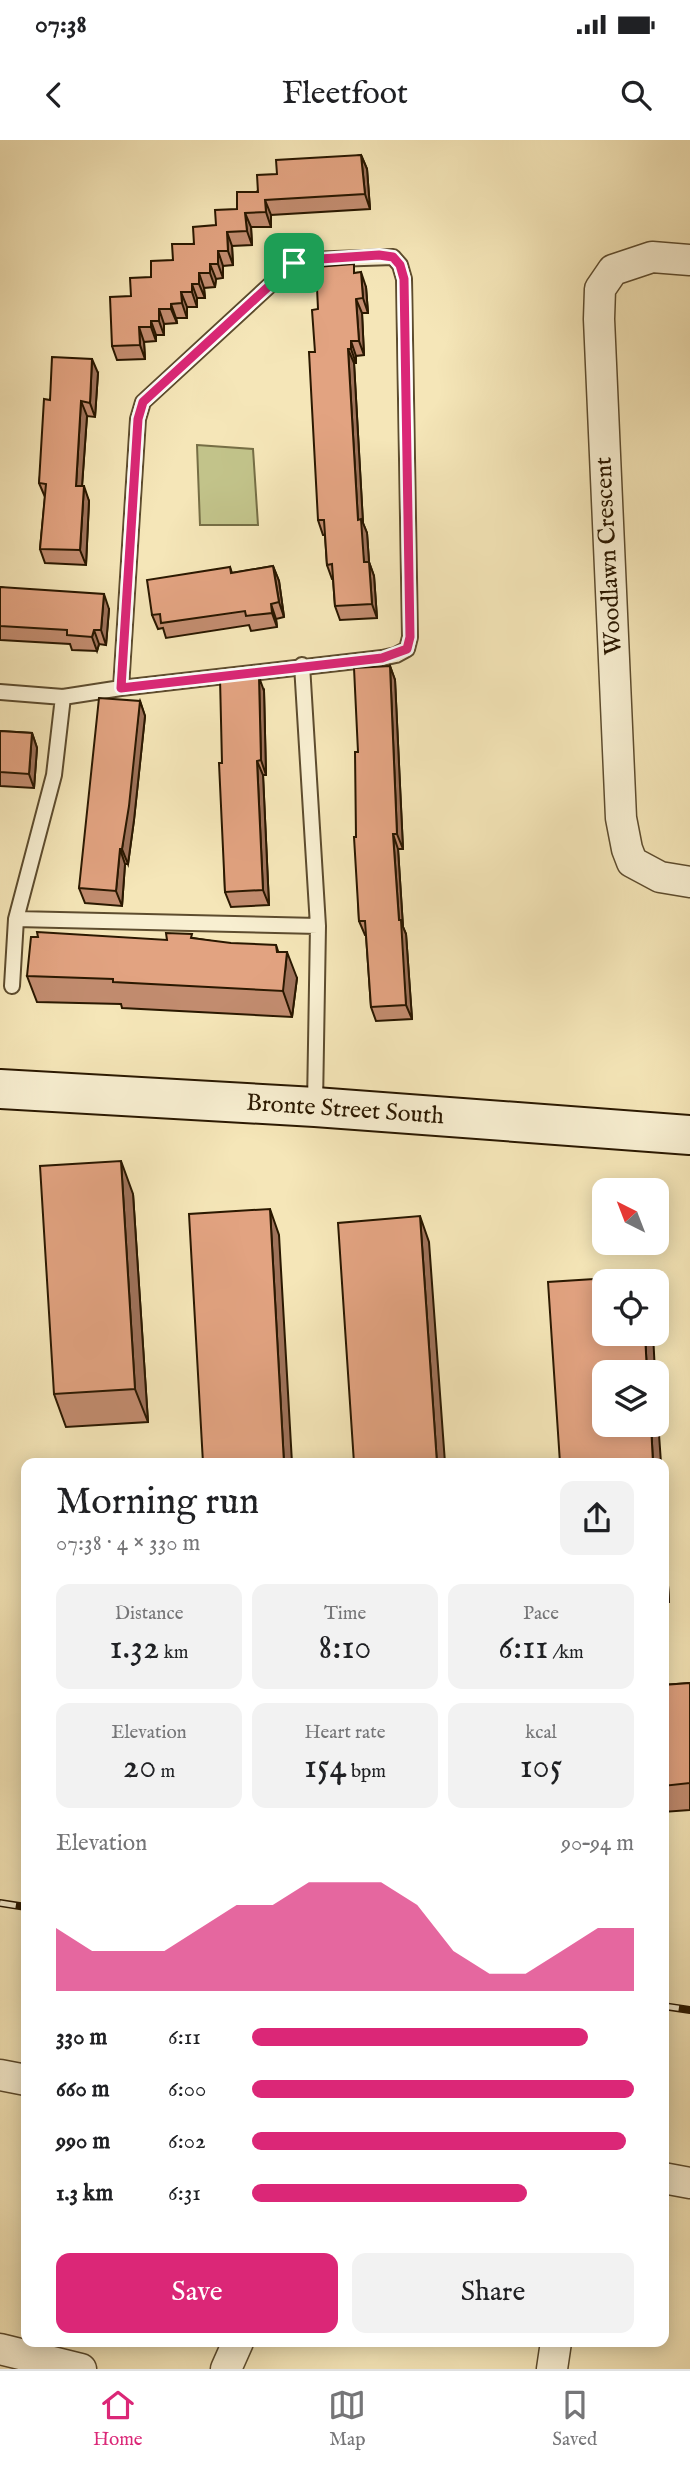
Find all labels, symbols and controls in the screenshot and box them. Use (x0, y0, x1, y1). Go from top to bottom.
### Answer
text: 07:38 (35, 8, 87, 41)
text: Fleetfoot (282, 74, 408, 115)
icon: back (35, 76, 73, 114)
icon: search (617, 76, 655, 114)
pin (264, 233, 324, 293)
icon: arrive (275, 244, 313, 282)
street label: Woodlawn Crescent (588, 456, 630, 656)
street label: Bronte Street South (245, 1088, 445, 1132)
north arrow (592, 1178, 668, 1255)
map controls (592, 1178, 669, 1437)
button: locate (592, 1269, 669, 1346)
button: layers (592, 1360, 669, 1437)
text: Morning run (56, 1479, 259, 1527)
button: share (560, 1481, 634, 1555)
text: 07:38 · 4 × 330 m (56, 1529, 200, 1558)
text: Distance (115, 1602, 183, 1626)
text: Time (324, 1602, 366, 1626)
text: Pace (523, 1602, 559, 1626)
text: 1.32 (109, 1626, 160, 1671)
text: 8:10 (318, 1626, 372, 1671)
text: 6:11 (498, 1626, 548, 1671)
text: km (160, 1641, 189, 1665)
text: /km (548, 1641, 584, 1665)
text: Elevation (111, 1721, 187, 1745)
text: Heart rate (304, 1721, 386, 1745)
text: kcal (525, 1721, 557, 1745)
text: 20 (123, 1745, 156, 1790)
text: 154 (304, 1745, 347, 1790)
text: 105 (520, 1745, 562, 1790)
text: m (156, 1760, 175, 1784)
text: bpm (347, 1760, 386, 1784)
text: Elevation (56, 1829, 147, 1858)
text: 90–94 m (561, 1829, 634, 1858)
text: 330 m (56, 2023, 107, 2052)
text: 6:11 (168, 2023, 201, 2052)
text: 660 m (56, 2075, 110, 2104)
text: 6:00 (168, 2075, 206, 2104)
text: 990 m (56, 2127, 110, 2156)
text: 6:02 (168, 2127, 206, 2156)
text: 1.3 km (56, 2179, 113, 2208)
text: 6:31 (168, 2179, 201, 2208)
button: Save (56, 2253, 338, 2333)
button: Share (352, 2253, 634, 2333)
tab: Home (93, 2386, 143, 2452)
tab: Map (328, 2386, 366, 2452)
tab: Saved (552, 2386, 597, 2452)

